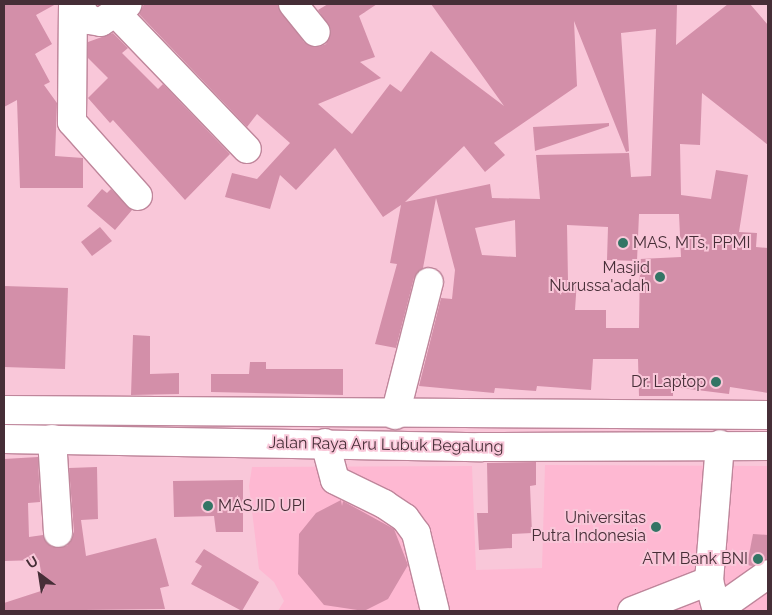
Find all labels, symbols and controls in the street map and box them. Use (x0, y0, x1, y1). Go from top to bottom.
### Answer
place label: MAS, MTs, PPMI (633, 233, 751, 253)
marker: MAS, MTs, PPMI (617, 237, 629, 249)
place label: Masjid Nurussa'adah (549, 258, 650, 296)
marker: Masjid Nurussa'adah (654, 271, 666, 283)
place label: Dr. Laptop (631, 372, 706, 392)
marker: Dr. Laptop (710, 376, 722, 388)
street label: Jalan Raya Aru Lubuk Begalung (268, 433, 504, 457)
place label: MASJID UPI (218, 496, 306, 516)
marker: MASJID UPI (202, 500, 214, 512)
place label: Universitas Putra Indonesia (531, 508, 646, 546)
marker: Universitas Putra Indonesia (650, 521, 662, 533)
place label: ATM Bank BNI (642, 549, 748, 569)
north arrow (15, 550, 65, 600)
text: U (24, 553, 41, 572)
marker: ATM Bank BNI (752, 553, 764, 565)

